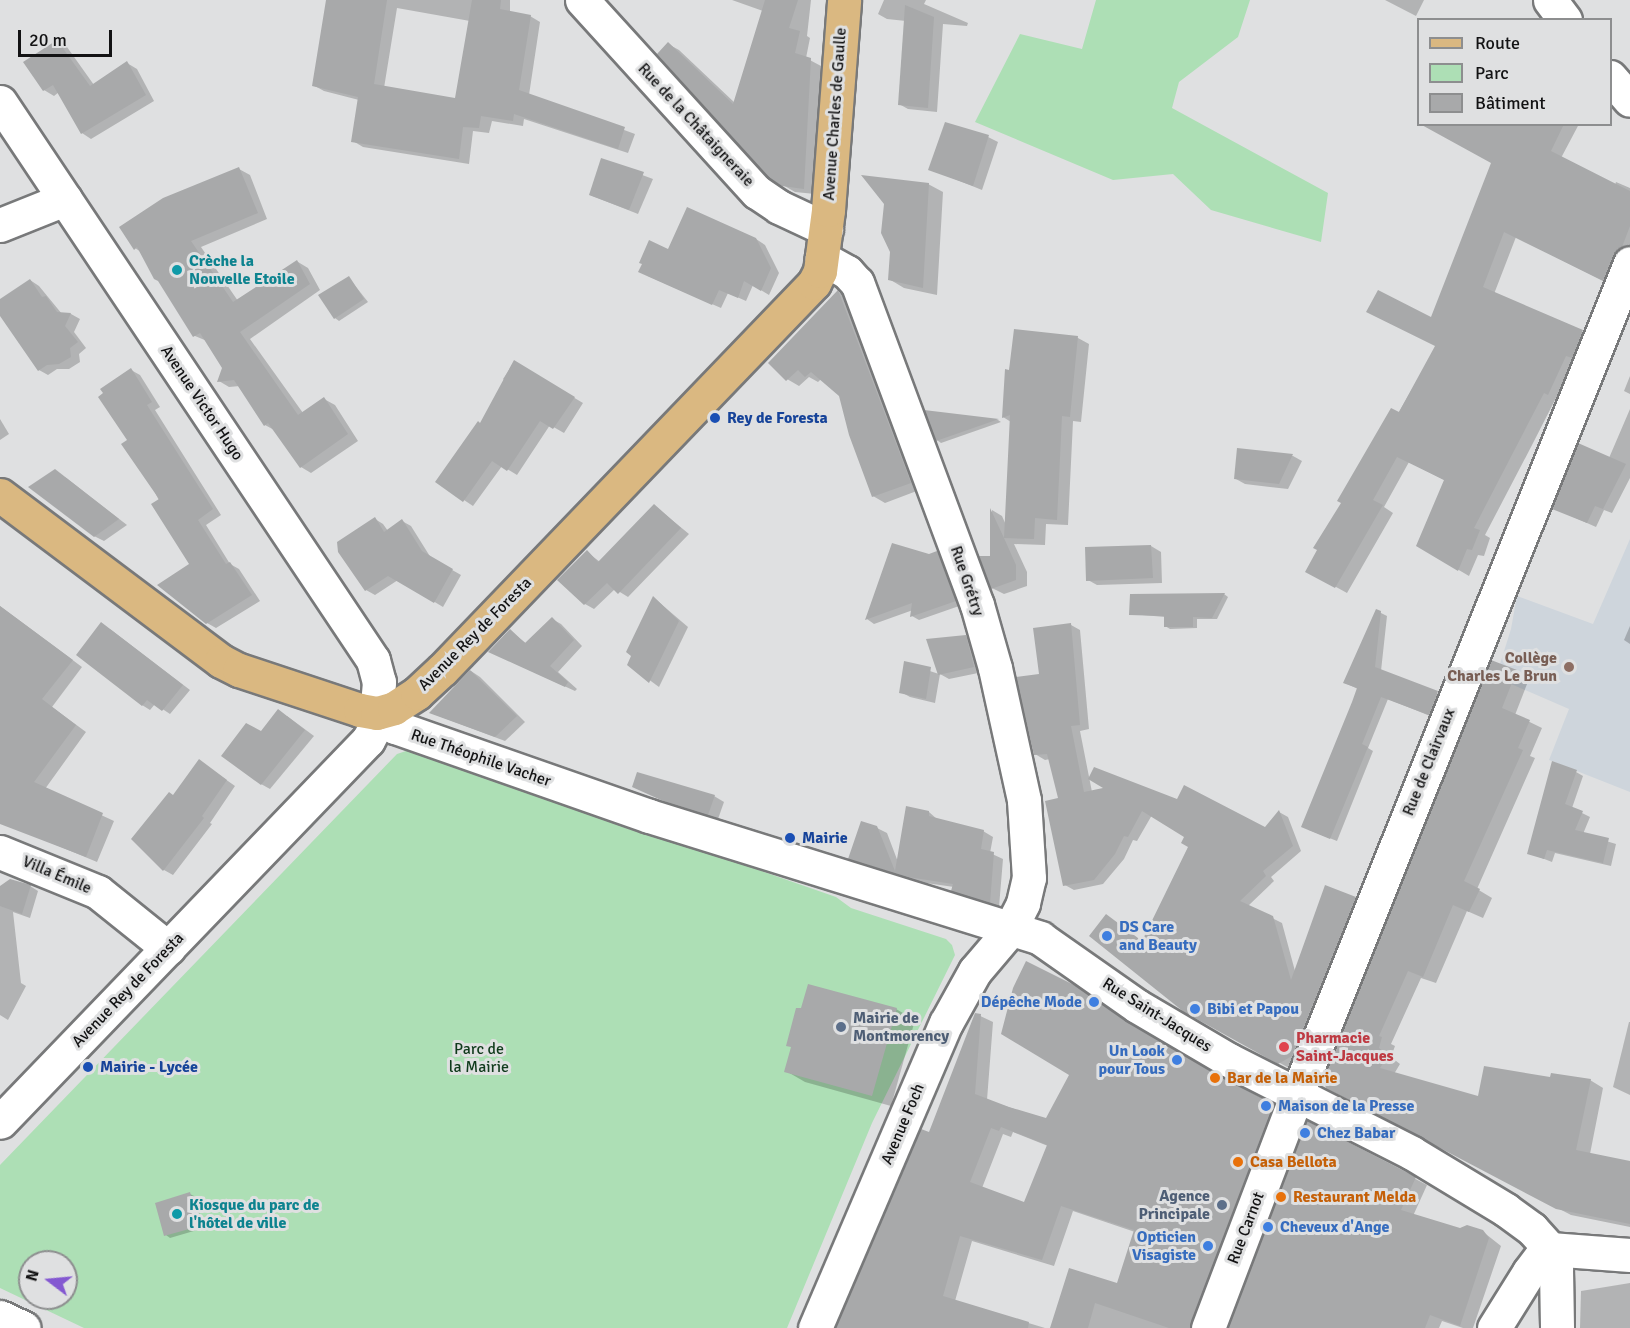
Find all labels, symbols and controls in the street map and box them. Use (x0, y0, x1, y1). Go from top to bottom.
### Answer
scale bar (21, 18, 116, 56)
legend (1417, 18, 1612, 126)
street label: Avenue Charles de Gaulle (819, 27, 851, 201)
text: 20 m (29, 29, 67, 51)
text: Route (1475, 32, 1520, 54)
street label: Rue de la Châtaigneraie (634, 59, 758, 191)
text: Parc (1475, 62, 1509, 84)
text: Bâtiment (1475, 92, 1546, 114)
place label: Crèche la Nouvelle Etoile (189, 251, 295, 289)
marker: Crèche la Nouvelle Etoile (170, 263, 184, 277)
street label: Avenue Victor Hugo (157, 342, 247, 464)
place label: Rey de Foresta (727, 408, 828, 428)
marker: Rey de Foresta (708, 411, 722, 425)
street label: Rue Grétry (946, 543, 988, 619)
street label: Avenue Rey de Foresta (414, 573, 536, 695)
place label: Collège Charles Le Brun (1447, 648, 1557, 686)
marker: Collège Charles Le Brun (1562, 660, 1576, 674)
street label: Rue de Clairvaux (1399, 705, 1459, 819)
street label: Rue Théophile Vacher (408, 725, 554, 791)
place label: Mairie (802, 828, 848, 848)
marker: Mairie (783, 831, 797, 845)
street label: Villa Émile (20, 852, 94, 898)
place label: DS Care and Beauty (1119, 917, 1197, 955)
street label: Avenue Rey de Foresta (68, 929, 188, 1051)
marker: DS Care and Beauty (1100, 929, 1114, 943)
street label: Rue Saint-Jacques (1099, 974, 1215, 1056)
place label: Dépêche Mode (981, 992, 1082, 1012)
marker: Dépêche Mode (1087, 995, 1101, 1009)
place label: Bibi et Papou (1207, 999, 1299, 1019)
marker: Bibi et Papou (1188, 1002, 1202, 1016)
place label: Mairie de Montmorency (853, 1008, 949, 1046)
marker: Mairie de Montmorency (834, 1020, 848, 1034)
place label: Pharmacie Saint-Jacques (1296, 1028, 1394, 1066)
park label: Parc de la Mairie (449, 1039, 509, 1077)
marker: Pharmacie Saint-Jacques (1277, 1040, 1291, 1054)
place label: Un Look pour Tous (1098, 1041, 1165, 1079)
marker: Un Look pour Tous (1170, 1053, 1184, 1067)
place label: Mairie - Lycée (100, 1057, 198, 1077)
marker: Mairie - Lycée (81, 1060, 95, 1074)
place label: Bar de la Mairie (1227, 1068, 1338, 1088)
marker: Bar de la Mairie (1208, 1071, 1222, 1085)
street label: Avenue Foch (877, 1081, 929, 1167)
place label: Maison de la Presse (1278, 1096, 1414, 1116)
marker: Maison de la Presse (1259, 1099, 1273, 1113)
place label: Chez Babar (1317, 1123, 1395, 1143)
marker: Chez Babar (1298, 1126, 1312, 1140)
place label: Casa Bellota (1250, 1152, 1337, 1172)
marker: Casa Bellota (1231, 1155, 1245, 1169)
place label: Agence Principale (1138, 1186, 1210, 1224)
place label: Restaurant Melda (1293, 1187, 1416, 1207)
street label: Rue Carnot (1223, 1189, 1269, 1267)
marker: Restaurant Melda (1274, 1190, 1288, 1204)
place label: Kiosque du parc de l'hôtel de ville (189, 1195, 319, 1233)
marker: Agence Principale (1215, 1198, 1229, 1212)
marker: Kiosque du parc de l'hôtel de ville (170, 1207, 184, 1221)
place label: Cheveux d'Ange (1280, 1217, 1389, 1237)
marker: Cheveux d'Ange (1261, 1220, 1275, 1234)
place label: Opticien Visagiste (1132, 1227, 1196, 1265)
marker: Opticien Visagiste (1201, 1239, 1215, 1253)
north arrow (18, 1250, 78, 1310)
text: N (21, 1267, 44, 1284)

